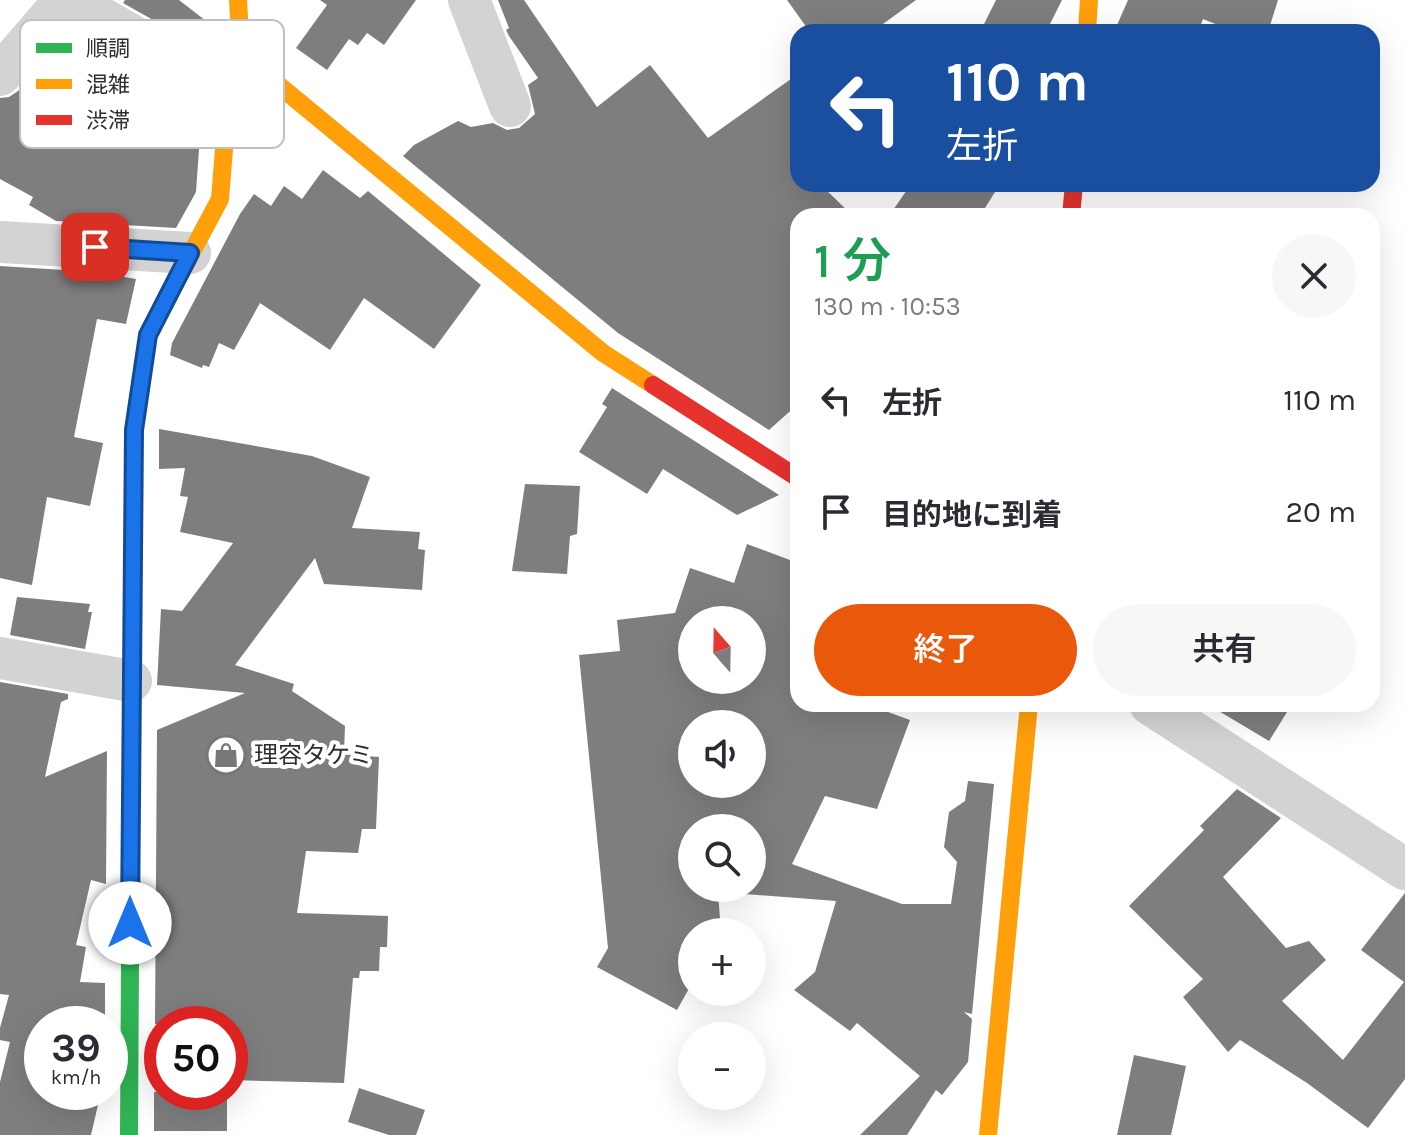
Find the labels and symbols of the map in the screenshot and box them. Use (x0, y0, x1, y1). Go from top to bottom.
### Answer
legend (20, 20, 284, 148)
text: 順調 (86, 36, 130, 62)
text: 混雑 (86, 72, 130, 98)
text: 渋滞 (86, 108, 130, 134)
pin (61, 213, 129, 281)
north arrow (678, 606, 766, 694)
shop icon: 理容タケミ (205, 734, 247, 776)
place label: 理容タケミ (254, 741, 373, 769)
position arrow (88, 881, 172, 965)
speed limit sign: 50 (144, 1006, 248, 1110)

